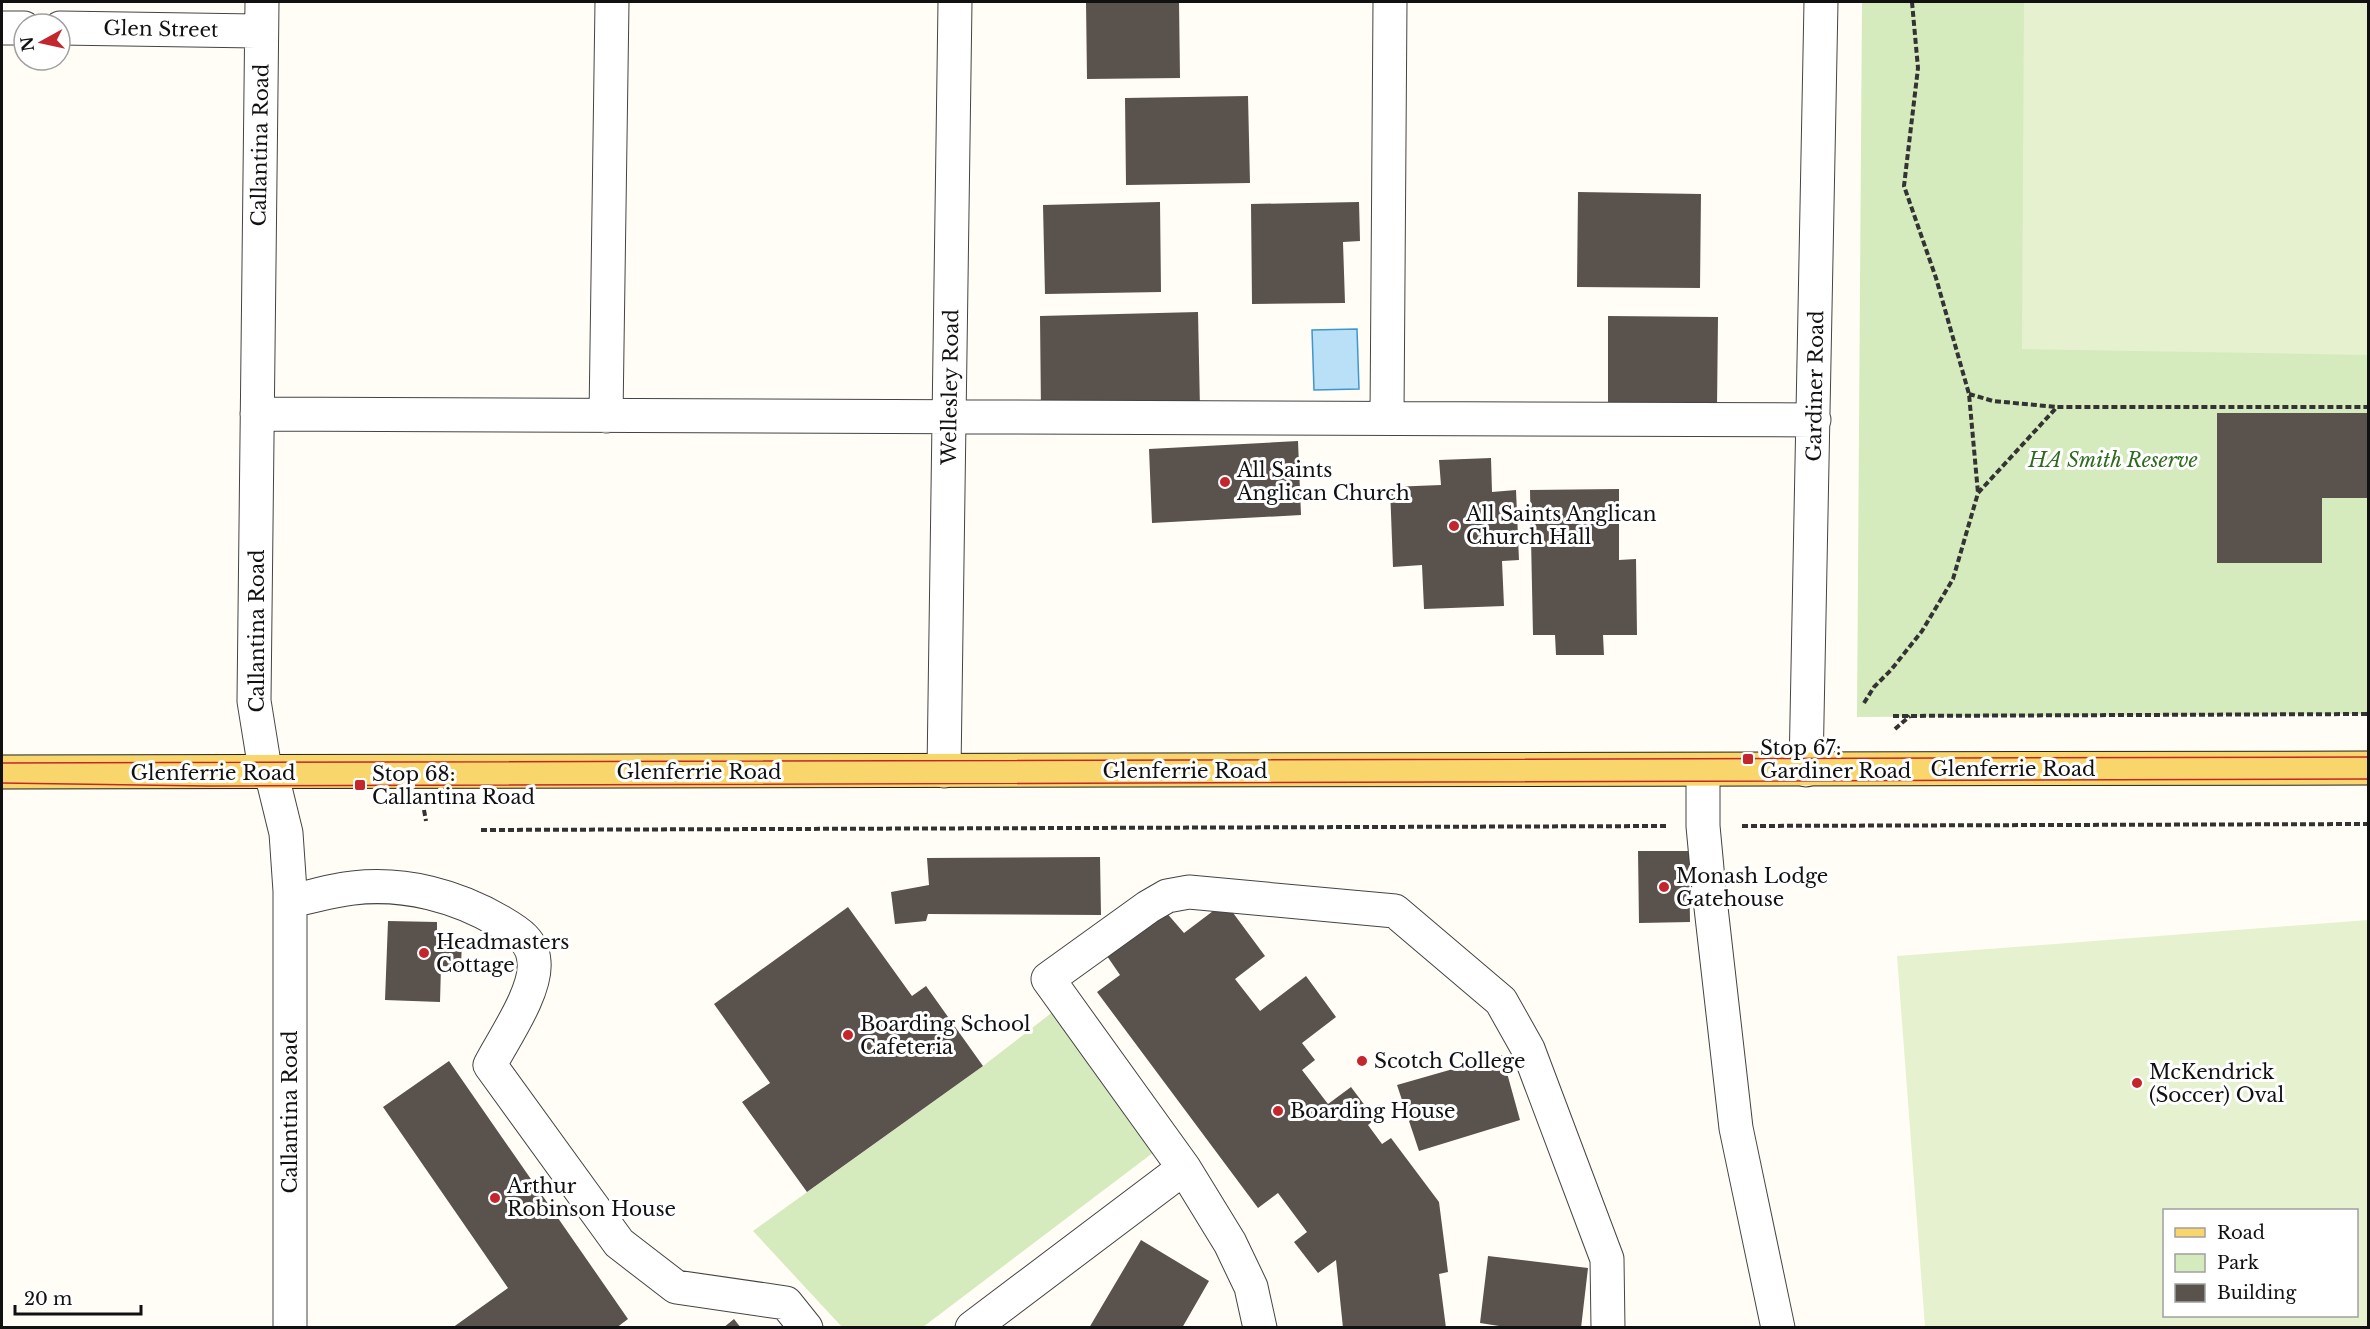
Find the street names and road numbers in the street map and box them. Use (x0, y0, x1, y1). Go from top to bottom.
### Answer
street label: Glen Street (103, 16, 219, 42)
street label: Callantina Road (247, 63, 273, 227)
street label: Wellesley Road (937, 309, 963, 466)
street label: Gardiner Road (1802, 310, 1828, 462)
street label: Callantina Road (245, 550, 269, 712)
street label: Glenferrie Road (1931, 757, 2095, 781)
street label: Glenferrie Road (1103, 759, 1267, 783)
street label: Glenferrie Road (617, 760, 781, 784)
street label: Glenferrie Road (131, 761, 295, 785)
street label: Callantina Road (278, 1031, 302, 1193)

